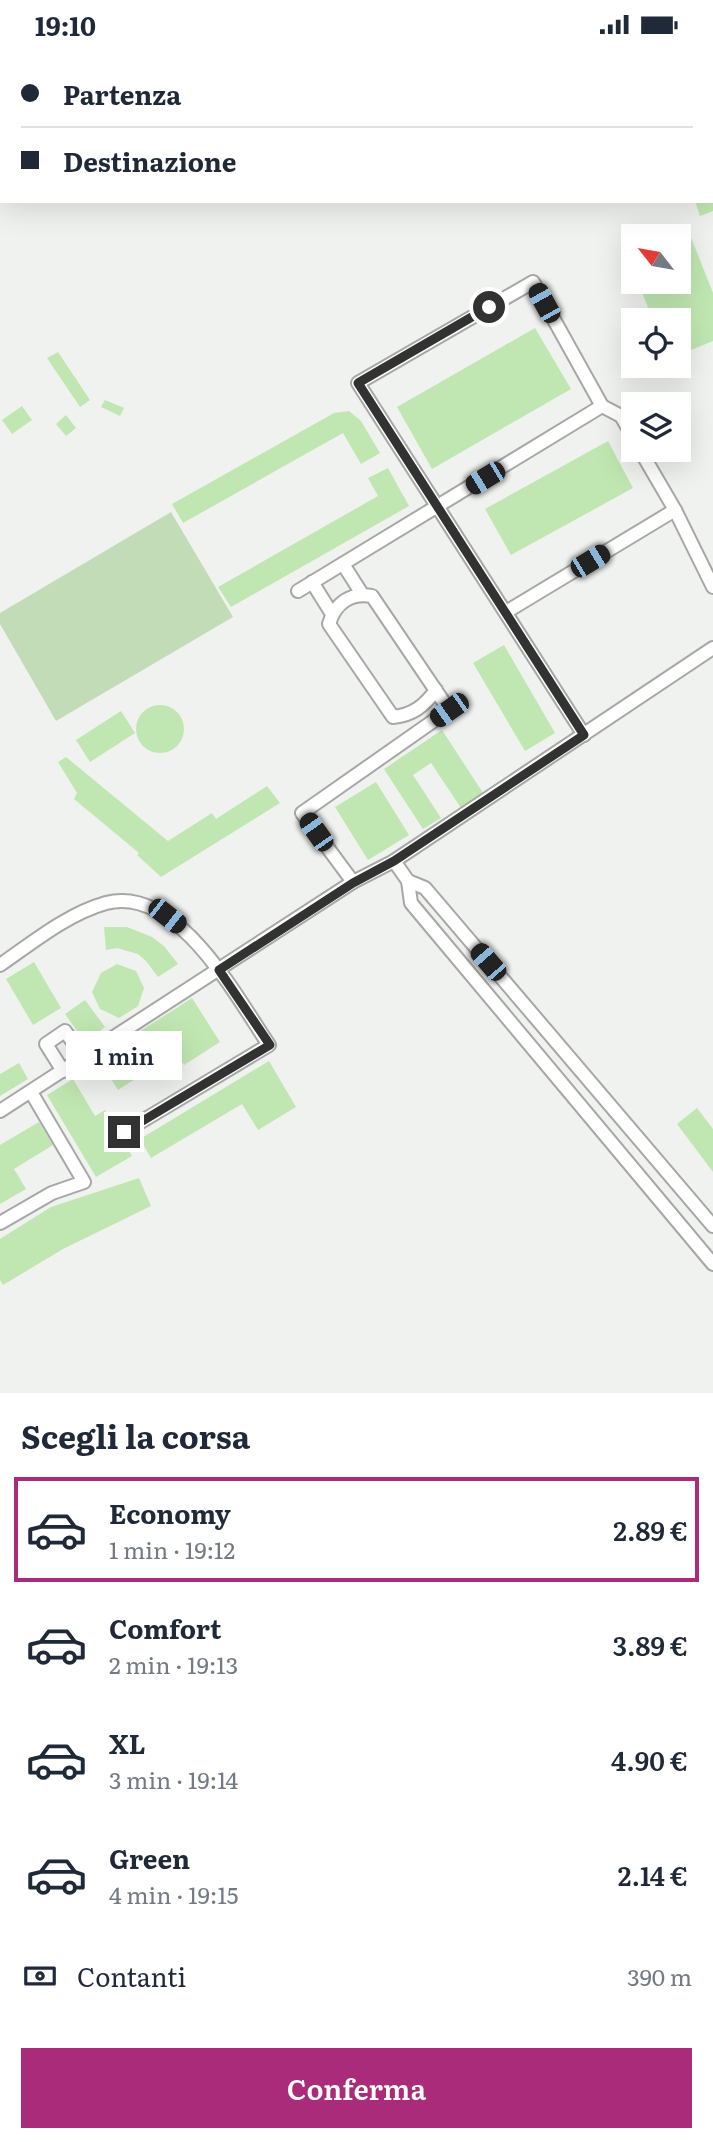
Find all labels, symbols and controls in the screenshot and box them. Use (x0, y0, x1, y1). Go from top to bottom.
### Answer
text: 19:10 (35, 5, 96, 44)
text: Partenza (63, 74, 181, 113)
text: Destinazione (63, 141, 236, 180)
north arrow (621, 224, 691, 294)
map controls (621, 224, 691, 462)
car (525, 280, 564, 326)
route start (473, 291, 505, 323)
button: locate (621, 308, 691, 378)
button: layers (621, 392, 691, 462)
car (462, 458, 509, 498)
car (567, 541, 614, 581)
car (426, 689, 473, 731)
car (296, 809, 337, 855)
car (144, 895, 191, 937)
car (467, 939, 510, 985)
callout: 1 min (66, 1031, 182, 1079)
text: 1 min (94, 1038, 154, 1072)
route end (108, 1116, 140, 1148)
text: Scegli la corsa (21, 1411, 250, 1459)
text: Economy (109, 1493, 231, 1532)
icon: car (25, 1498, 88, 1561)
text: 2.89 € (613, 1510, 688, 1549)
text: 1 min · 19:12 (109, 1532, 235, 1566)
text: Comfort (109, 1608, 221, 1647)
icon: car (25, 1613, 88, 1676)
text: 3.89 € (613, 1625, 688, 1664)
text: 2 min · 19:13 (109, 1647, 238, 1681)
text: XL (109, 1723, 146, 1762)
icon: car (25, 1728, 88, 1791)
text: 4.90 € (611, 1740, 688, 1779)
text: 3 min · 19:14 (109, 1762, 238, 1796)
text: Green (109, 1838, 190, 1877)
icon: car (25, 1843, 88, 1906)
text: 2.14 € (618, 1855, 688, 1894)
text: 4 min · 19:15 (109, 1877, 238, 1911)
text: Contanti (77, 1956, 186, 1995)
icon: cash (21, 1957, 59, 1995)
text: 390 m (627, 1959, 692, 1993)
button: Conferma (21, 2048, 692, 2128)

